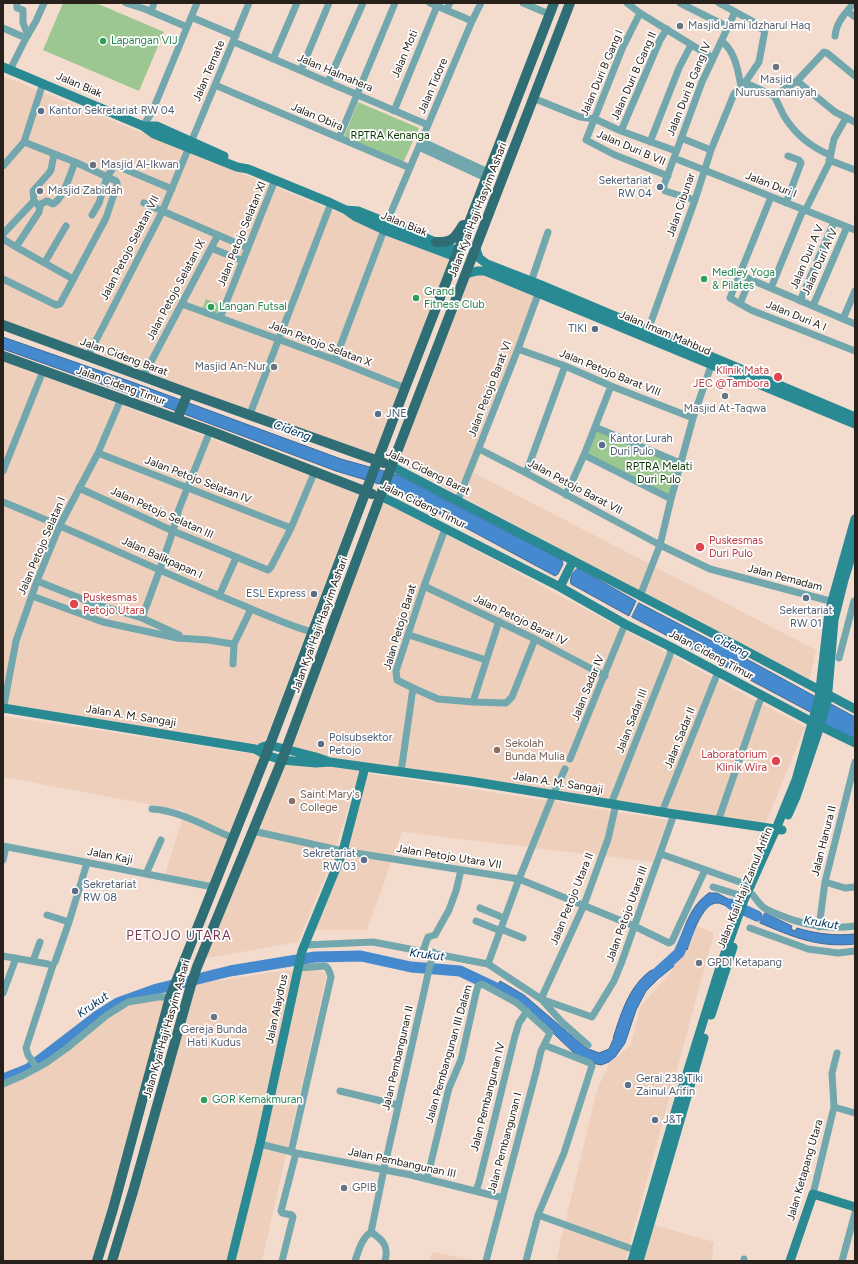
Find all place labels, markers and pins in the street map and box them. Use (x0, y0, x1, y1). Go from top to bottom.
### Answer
place label: Masjid Jami Idzharul Haq (688, 19, 810, 33)
marker: Masjid Jami Idzharul Haq (675, 21, 685, 31)
place label: Lapangan VIJ (111, 34, 178, 48)
marker: Lapangan VIJ (98, 36, 108, 46)
marker: Masjid Nurussamaniyah (771, 62, 781, 72)
place label: Masjid Nurussamaniyah (735, 73, 817, 99)
place label: Kantor Sekretariat RW 04 (49, 104, 175, 118)
marker: Kantor Sekretariat RW 04 (36, 106, 46, 116)
place label: Masjid Al-Ikwan (101, 158, 179, 172)
marker: Masjid Al-Ikwan (88, 160, 98, 170)
place label: Sekertariat RW 04 (599, 174, 652, 200)
marker: Sekertariat RW 04 (655, 182, 665, 192)
place label: Masjid Zabidah (48, 184, 123, 198)
marker: Masjid Zabidah (35, 186, 45, 196)
place label: Medley Yoga & Pilates (712, 266, 775, 292)
marker: Medley Yoga & Pilates (699, 274, 709, 284)
place label: Grand Fitness Club (424, 285, 485, 311)
marker: Grand Fitness Club (411, 293, 421, 303)
place label: Langan Futsal (219, 300, 287, 314)
marker: Langan Futsal (206, 302, 216, 312)
place label: TIKI (568, 322, 587, 336)
marker: TIKI (590, 324, 600, 334)
place label: Masjid An-Nur (195, 360, 266, 374)
marker: Masjid An-Nur (269, 362, 279, 372)
place label: Klinik Mata JEC @Tambora (693, 364, 769, 390)
marker: Klinik Mata JEC @Tambora (772, 371, 784, 383)
marker: Masjid At-Taqwa (720, 391, 730, 401)
place label: Masjid At-Taqwa (684, 402, 766, 416)
place label: JNE (386, 407, 407, 421)
marker: JNE (373, 409, 383, 419)
place label: Kantor Lurah Duri Pulo (610, 432, 673, 458)
marker: Kantor Lurah Duri Pulo (597, 440, 607, 450)
place label: Puskesmas Duri Pulo (709, 534, 763, 560)
marker: Puskesmas Duri Pulo (694, 541, 706, 553)
place label: ESL Express (246, 587, 306, 601)
marker: ESL Express (309, 589, 319, 599)
place label: Puskesmas Petojo Utara (83, 591, 145, 617)
marker: Sekertariat RW 01 (801, 593, 811, 603)
marker: Puskesmas Petojo Utara (68, 598, 80, 610)
place label: Sekertariat RW 01 (779, 604, 833, 630)
place label: Polsubsektor Petojo (329, 731, 392, 757)
place label: Sekolah Bunda Mulia (505, 737, 565, 763)
marker: Polsubsektor Petojo (316, 739, 326, 749)
marker: Sekolah Bunda Mulia (492, 745, 502, 755)
place label: Laboratorium Klinik Wira (701, 748, 767, 774)
marker: Laboratorium Klinik Wira (770, 755, 782, 767)
place label: Saint Mary's College (300, 788, 360, 814)
marker: Saint Mary's College (287, 796, 297, 806)
place label: Sekretariat RW 03 (302, 847, 356, 873)
marker: Sekretariat RW 03 (359, 855, 369, 865)
place label: Sekretariat RW 08 (83, 878, 137, 904)
marker: Sekretariat RW 08 (70, 886, 80, 896)
place label: GPDI Ketapang (707, 956, 782, 970)
marker: GPDI Ketapang (694, 958, 704, 968)
marker: Gereja Bunda Hati Kudus (209, 1012, 219, 1022)
place label: Gereja Bunda Hati Kudus (181, 1023, 247, 1049)
place label: Gerai 238 Tiki Zainul Arifin (636, 1072, 703, 1098)
marker: Gerai 238 Tiki Zainul Arifin (623, 1080, 633, 1090)
place label: GOR Kemakmuran (212, 1093, 302, 1107)
marker: GOR Kemakmuran (199, 1095, 209, 1105)
place label: J&T (663, 1113, 682, 1127)
marker: J&T (650, 1115, 660, 1125)
place label: GPIB (352, 1181, 376, 1195)
marker: GPIB (339, 1183, 349, 1193)

